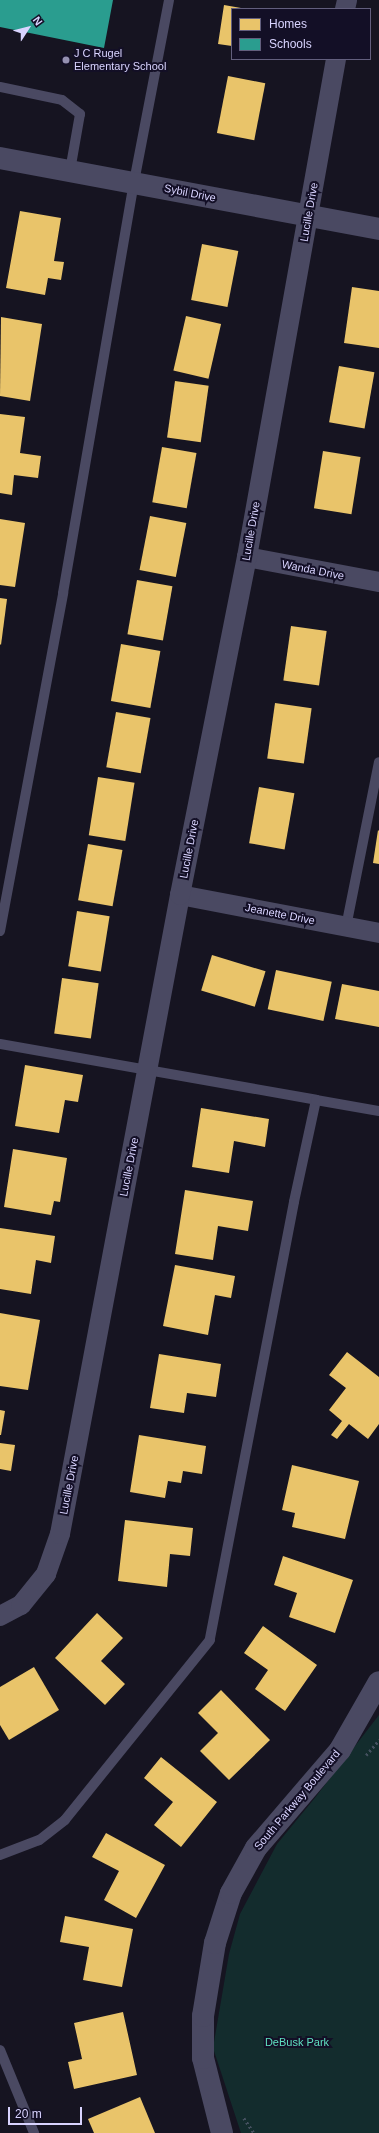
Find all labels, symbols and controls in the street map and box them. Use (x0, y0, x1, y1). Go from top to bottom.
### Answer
north arrow (8, 8, 48, 48)
legend (231, 8, 371, 60)
text: N (31, 14, 45, 28)
text: Homes (269, 17, 307, 31)
text: Schools (269, 37, 312, 51)
place label: J C Rugel Elementary School (74, 47, 166, 73)
marker: J C Rugel Elementary School (61, 55, 71, 65)
street label: Lucille Drive (297, 181, 321, 243)
street label: Sybil Drive (163, 182, 217, 204)
street label: Lucille Drive (239, 500, 263, 562)
street label: Wanda Drive (281, 557, 345, 583)
street label: Lucille Drive (177, 818, 201, 880)
street label: Jeanette Drive (244, 901, 316, 927)
street label: Lucille Drive (117, 1136, 141, 1198)
street label: Lucille Drive (57, 1454, 81, 1516)
street label: South Parkway Boulevard (251, 1747, 343, 1853)
park label: DeBusk Park (265, 2035, 329, 2049)
scale bar (10, 2099, 84, 2125)
text: 20 m (15, 2107, 42, 2121)

